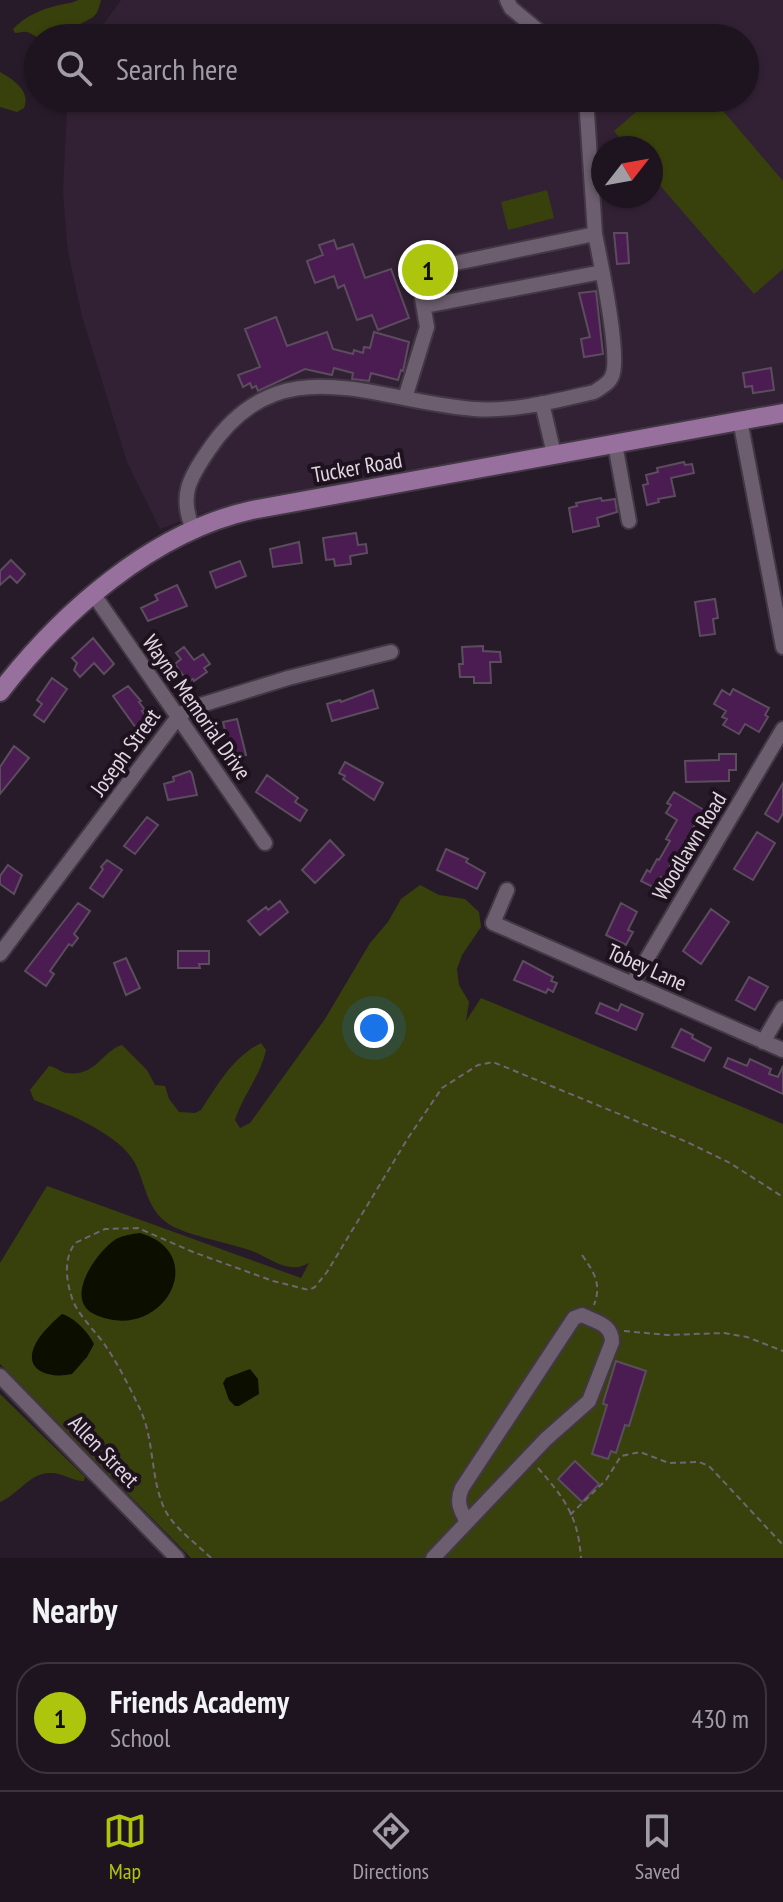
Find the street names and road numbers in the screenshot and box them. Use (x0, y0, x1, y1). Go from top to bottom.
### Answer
street label: Tucker Road (310, 445, 404, 489)
street label: Wayne Memorial Drive (137, 629, 257, 785)
street label: Joseph Street (83, 703, 166, 802)
street label: Woodlawn Road (646, 787, 732, 905)
street label: Tobey Lane (603, 937, 691, 997)
street label: Allen Street (63, 1409, 145, 1493)

